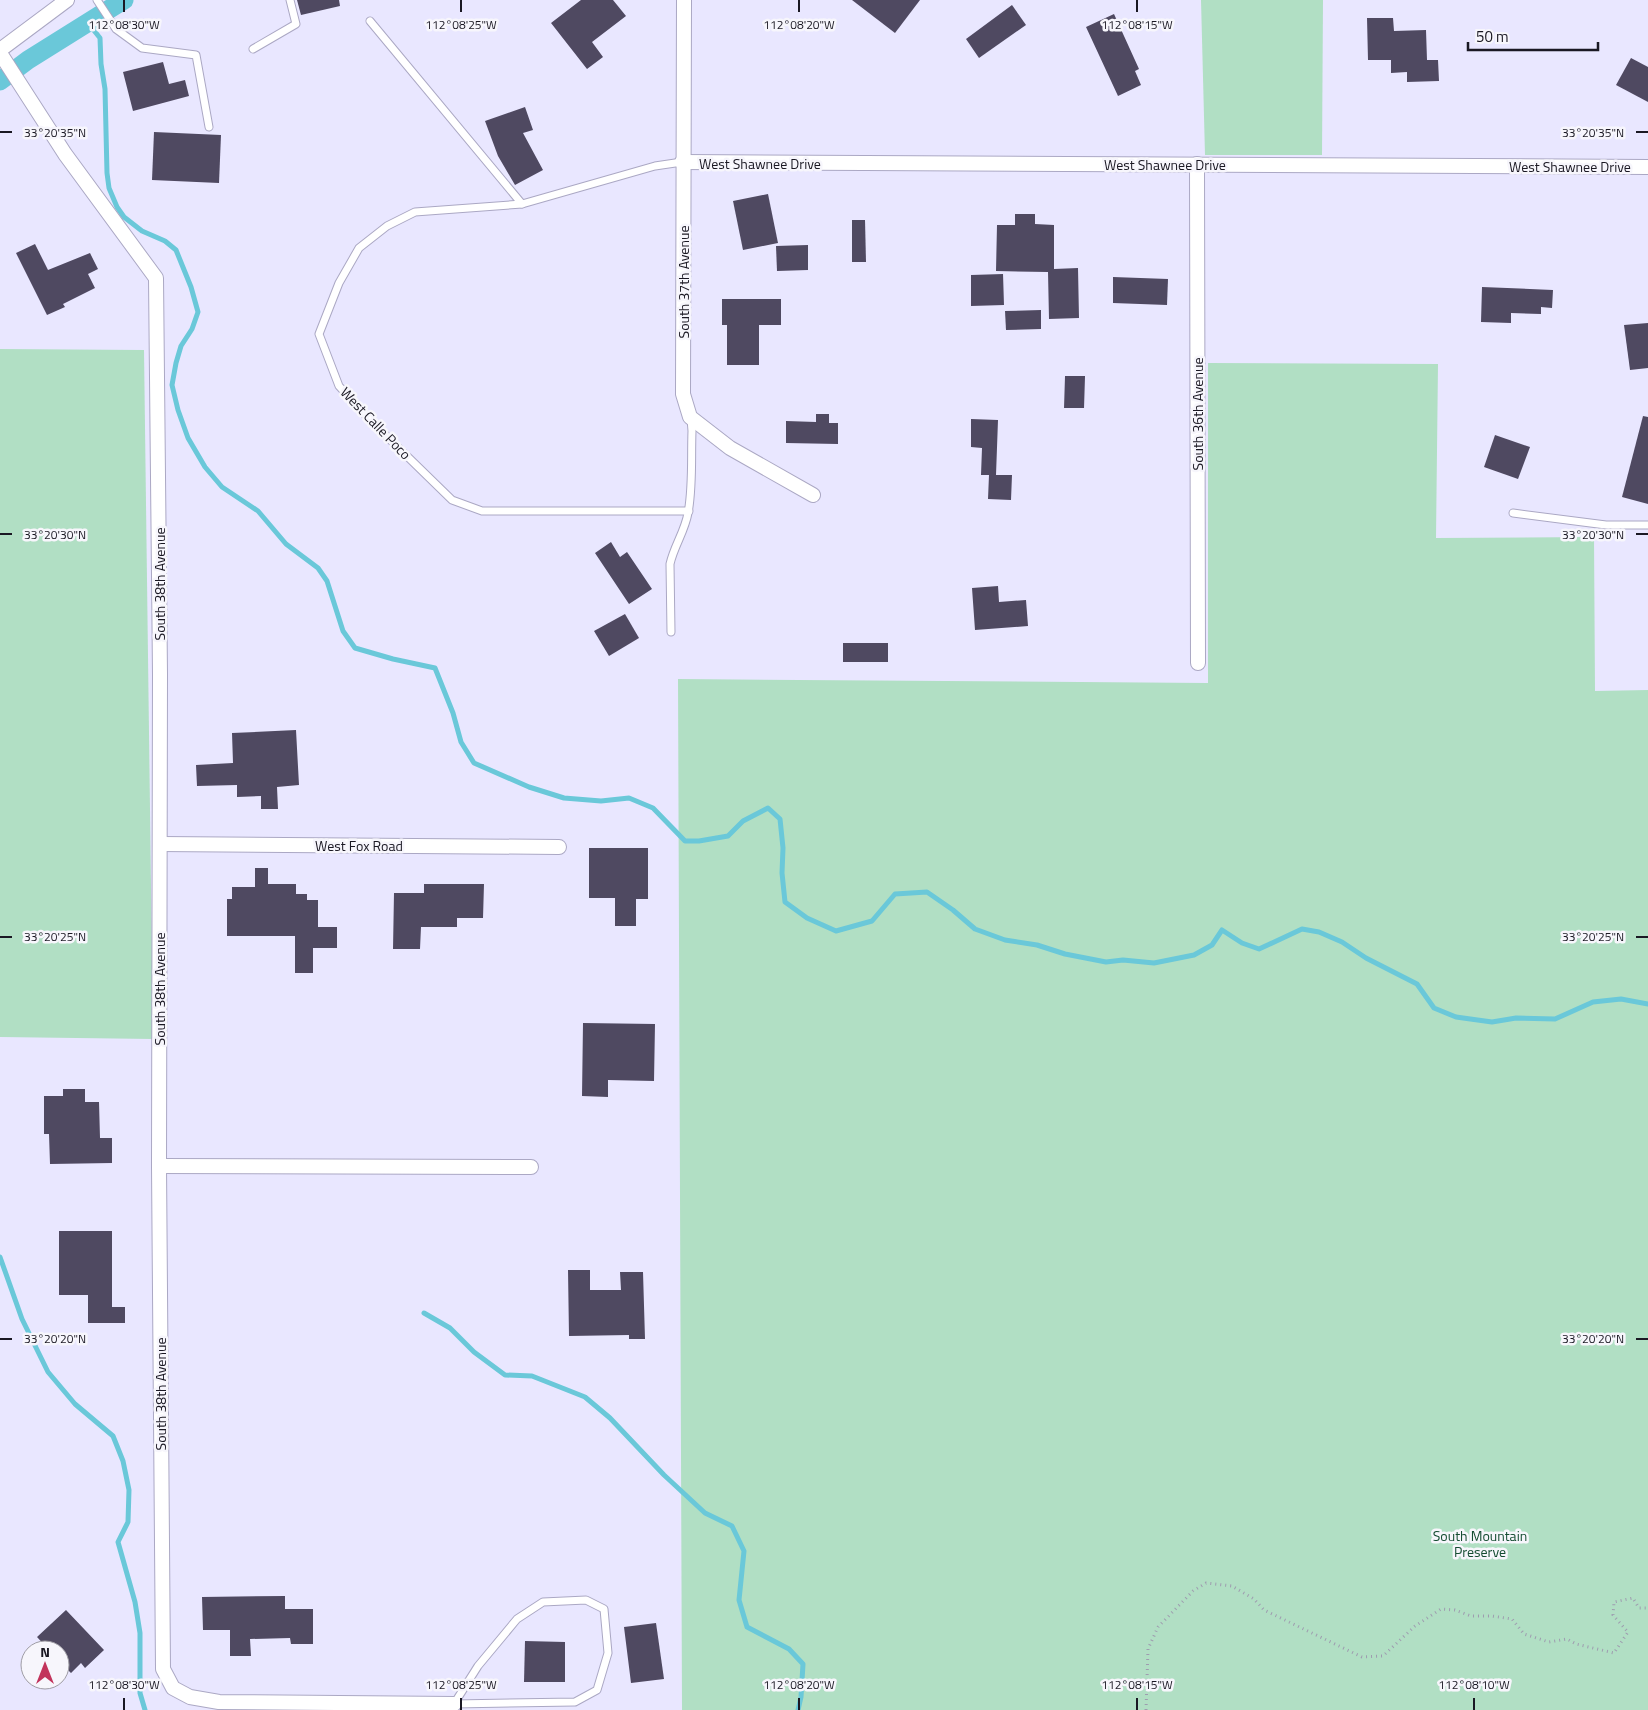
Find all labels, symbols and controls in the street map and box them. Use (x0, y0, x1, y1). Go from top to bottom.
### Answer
text: 112°08'30"W (88, 15, 160, 34)
text: 112°08'25"W (425, 15, 497, 34)
text: 112°08'20"W (763, 15, 835, 34)
text: 112°08'15"W (1101, 15, 1173, 34)
scale bar (1468, 20, 1598, 52)
text: 50 m (1476, 25, 1509, 48)
text: 33°20'35"N (24, 123, 86, 142)
text: 33°20'35"N (1562, 123, 1624, 142)
street label: West Shawnee Drive (699, 153, 821, 174)
street label: West Shawnee Drive (1104, 154, 1226, 175)
street label: West Shawnee Drive (1509, 156, 1631, 177)
street label: South 37th Avenue (673, 226, 694, 338)
street label: South 36th Avenue (1187, 358, 1208, 470)
street label: West Calle Poco (336, 382, 416, 464)
text: 33°20'30"N (24, 525, 86, 544)
text: 33°20'30"N (1562, 525, 1624, 544)
street label: South 38th Avenue (149, 528, 170, 640)
street label: West Fox Road (315, 835, 403, 856)
text: 33°20'25"N (24, 927, 86, 946)
text: 33°20'25"N (1562, 927, 1624, 946)
street label: South 38th Avenue (149, 933, 170, 1045)
text: 33°20'20"N (24, 1329, 86, 1348)
text: 33°20'20"N (1562, 1329, 1624, 1348)
street label: South 38th Avenue (150, 1338, 171, 1450)
park label: South Mountain Preserve (1433, 1525, 1527, 1562)
north arrow (20, 1640, 70, 1690)
text: N (40, 1641, 50, 1662)
text: 112°08'30"W (88, 1675, 160, 1694)
text: 112°08'25"W (425, 1675, 497, 1694)
text: 112°08'20"W (763, 1675, 835, 1694)
text: 112°08'15"W (1101, 1675, 1173, 1694)
text: 112°08'10"W (1438, 1675, 1510, 1694)

